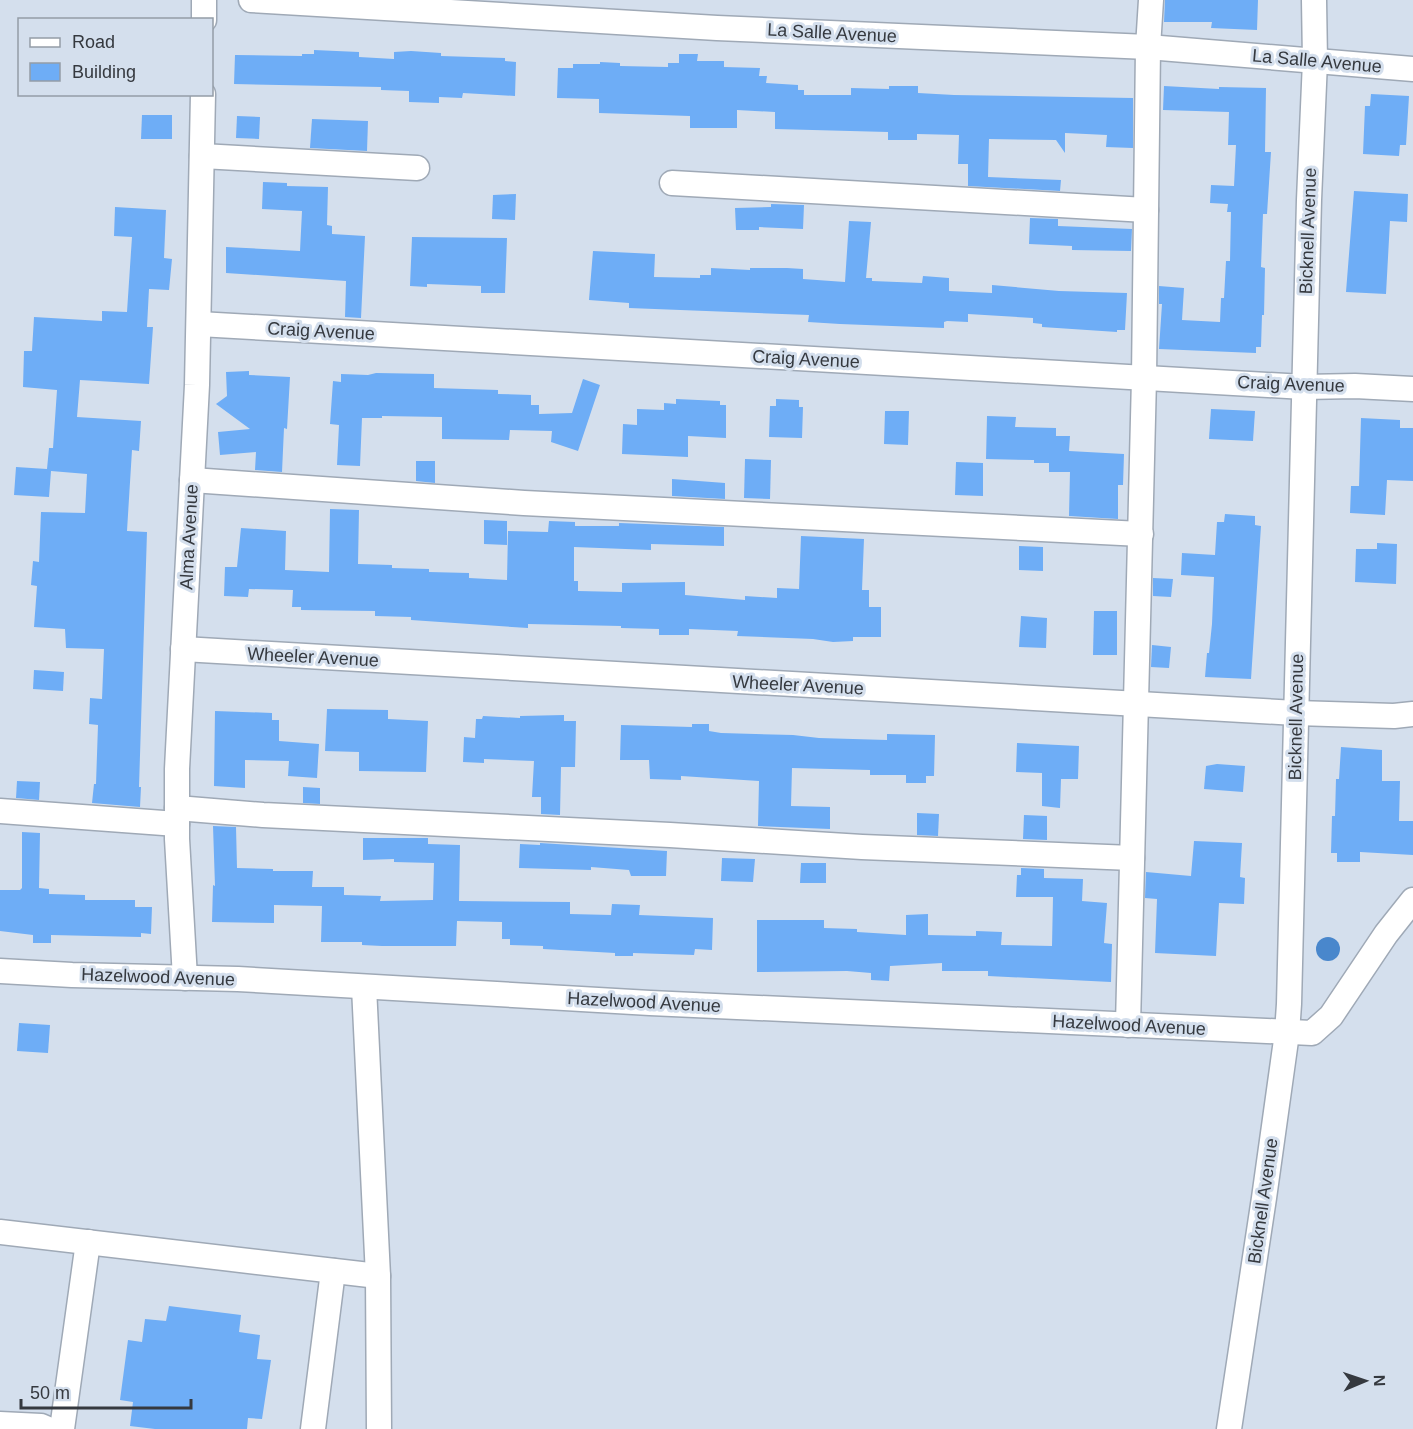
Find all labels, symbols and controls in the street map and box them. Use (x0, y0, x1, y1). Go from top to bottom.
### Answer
legend (18, 18, 213, 96)
street label: La Salle Avenue (767, 20, 897, 46)
text: Road (72, 32, 115, 52)
street label: La Salle Avenue (1251, 45, 1383, 77)
text: Building (72, 62, 136, 82)
street label: Bicknell Avenue (1296, 167, 1320, 295)
street label: Craig Avenue (267, 318, 375, 344)
street label: Craig Avenue (752, 346, 860, 372)
street label: Craig Avenue (1237, 372, 1345, 396)
street label: Alma Avenue (176, 484, 202, 590)
street label: Wheeler Avenue (247, 644, 379, 670)
street label: Bicknell Avenue (1285, 653, 1307, 781)
street label: Wheeler Avenue (732, 672, 864, 698)
street label: Hazelwood Avenue (81, 964, 235, 990)
street label: Hazelwood Avenue (567, 988, 721, 1016)
street label: Hazelwood Avenue (1052, 1011, 1206, 1039)
street label: Bicknell Avenue (1244, 1137, 1282, 1265)
north arrow (1335, 1351, 1395, 1411)
scale bar (21, 1372, 190, 1410)
text: N (1371, 1374, 1388, 1387)
text: 50 m (30, 1383, 70, 1403)

